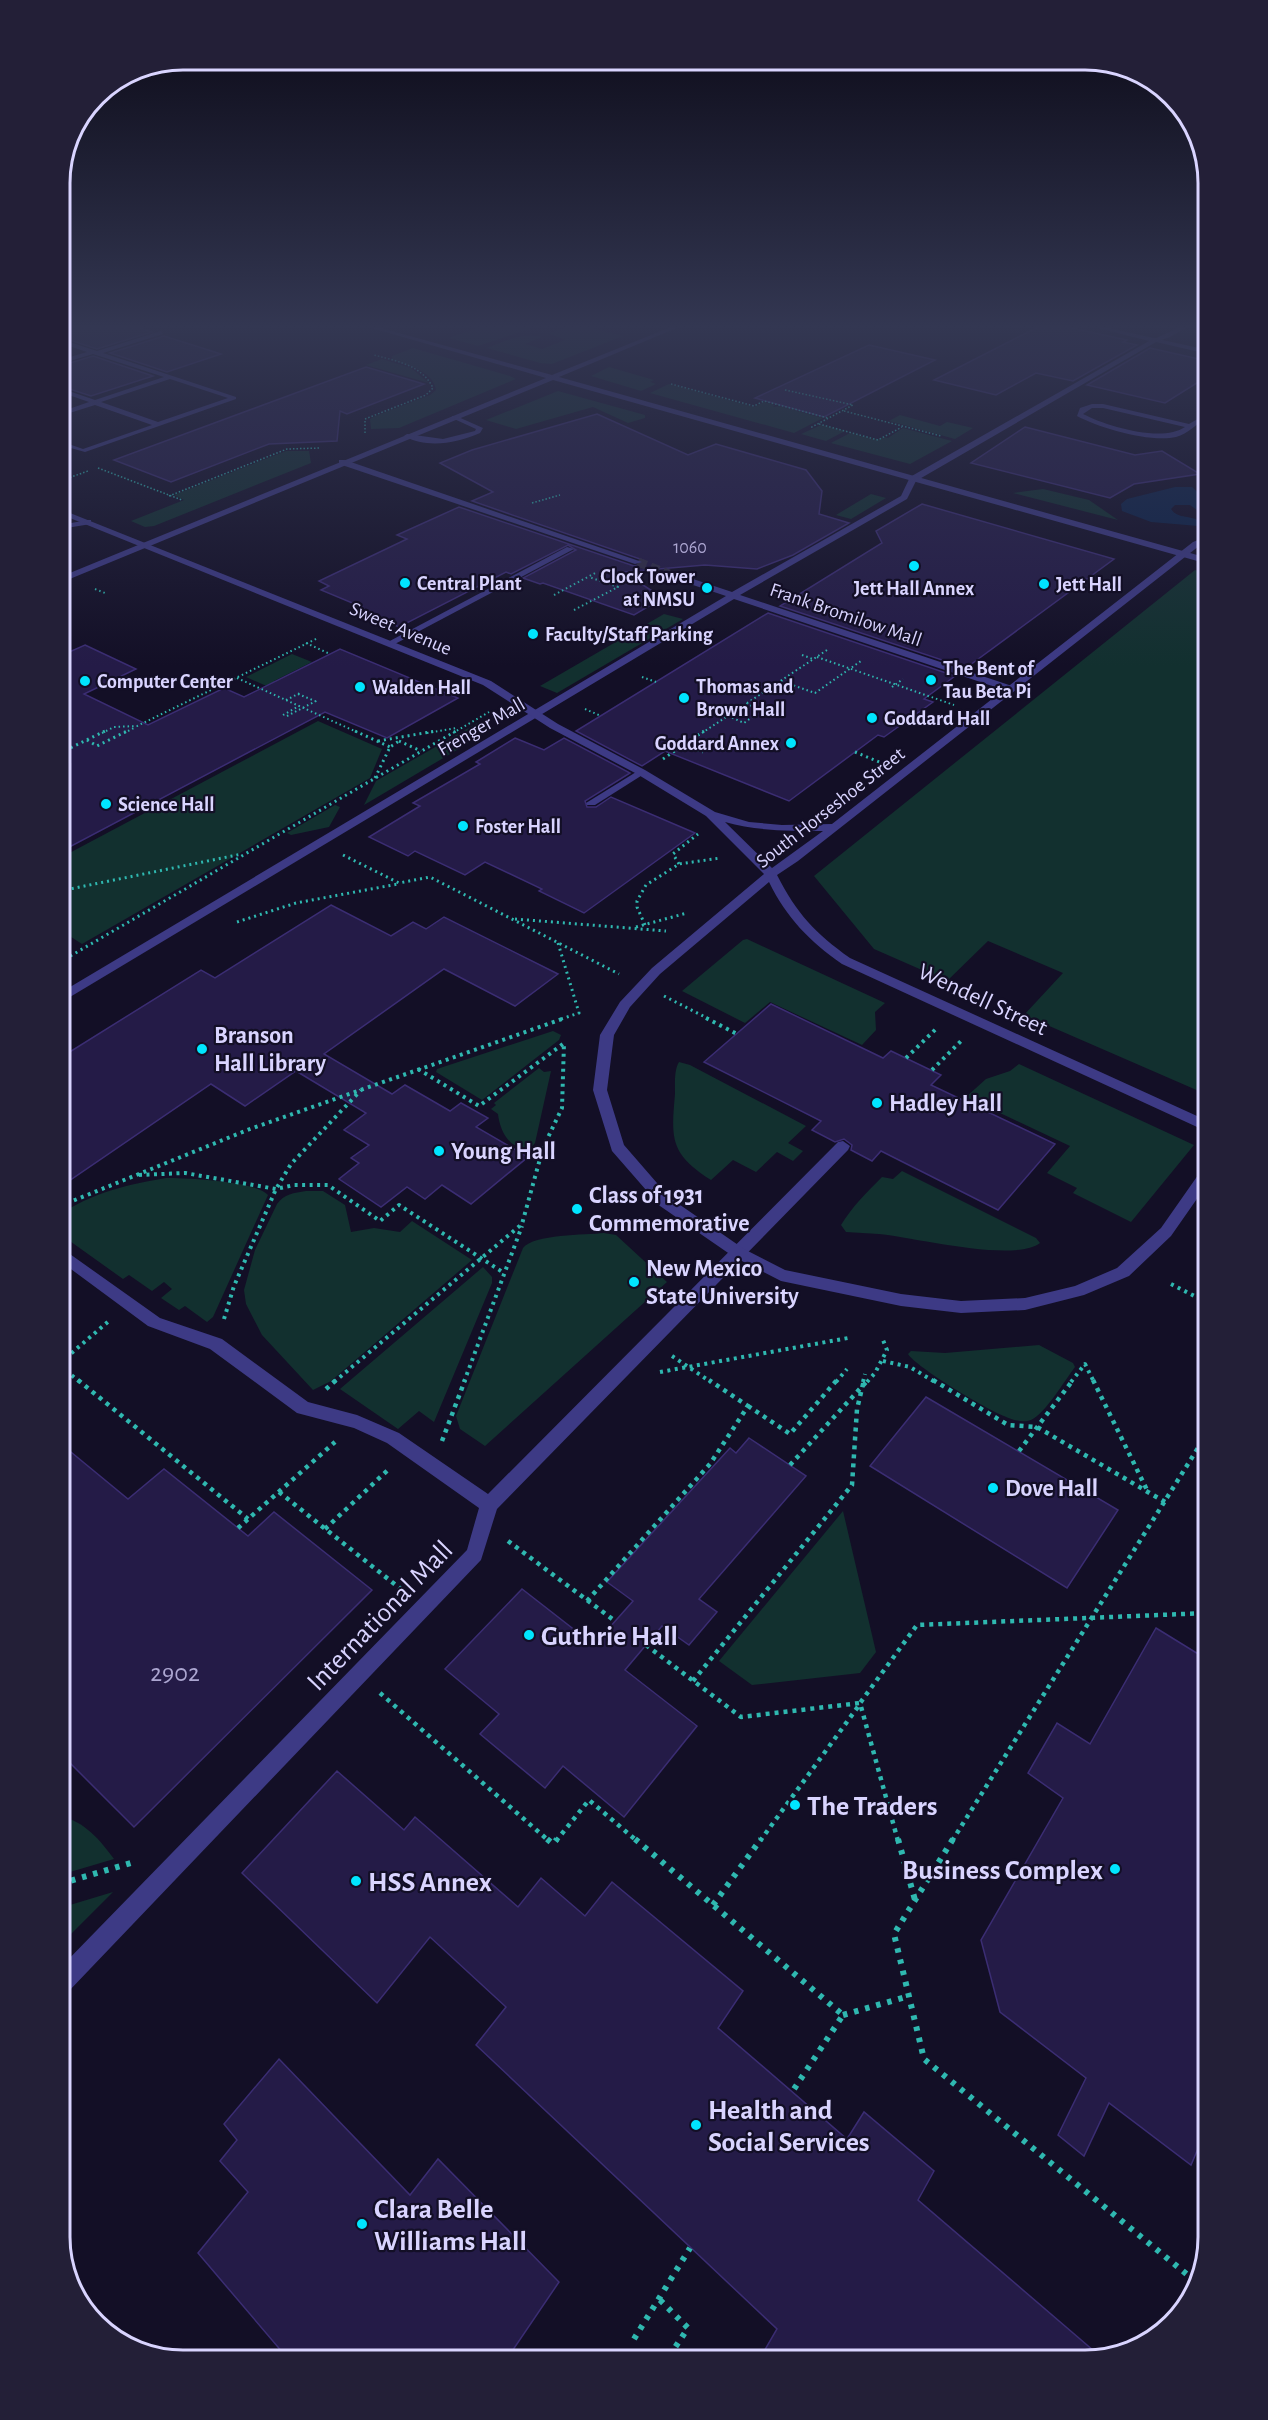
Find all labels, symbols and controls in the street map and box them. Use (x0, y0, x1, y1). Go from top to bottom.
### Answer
house number: 1060 (673, 539, 707, 557)
marker: Jett Hall Annex (907, 559, 921, 573)
place label: Clock Tower at NMSU (600, 567, 695, 610)
place label: Central Plant (417, 574, 522, 594)
place label: Jett Hall (1056, 575, 1122, 595)
marker: Central Plant (398, 576, 412, 590)
marker: Jett Hall (1037, 577, 1051, 591)
place label: Jett Hall Annex (854, 579, 975, 599)
street label: Frank Bromilow Mall (767, 580, 924, 650)
marker: Clock Tower at NMSU (700, 581, 714, 595)
street label: Sweet Avenue (347, 598, 455, 659)
place label: Faculty/Staff Parking (545, 625, 714, 645)
marker: Faculty/Staff Parking (526, 627, 540, 641)
place label: The Bent of Tau Beta Pi (943, 659, 1035, 702)
place label: Computer Center (97, 672, 233, 692)
marker: The Bent of Tau Beta Pi (924, 673, 938, 687)
marker: Computer Center (78, 674, 92, 688)
place label: Thomas and Brown Hall (696, 677, 794, 720)
place label: Walden Hall (372, 678, 471, 698)
marker: Walden Hall (353, 680, 367, 694)
marker: Thomas and Brown Hall (677, 691, 691, 705)
street label: Frenger Mall (434, 694, 529, 760)
place label: Goddard Hall (884, 709, 990, 729)
marker: Goddard Hall (865, 711, 879, 725)
place label: Goddard Annex (655, 734, 780, 754)
marker: Goddard Annex (784, 736, 798, 750)
street label: South Horseshoe Street (753, 743, 909, 872)
place label: Science Hall (118, 795, 214, 815)
marker: Science Hall (99, 797, 113, 811)
place label: Foster Hall (475, 817, 561, 837)
marker: Foster Hall (456, 819, 470, 833)
street label: Wendell Street (914, 960, 1051, 1040)
place label: Branson Hall Library (214, 1024, 326, 1076)
marker: Branson Hall Library (195, 1042, 209, 1056)
place label: Hadley Hall (889, 1092, 1002, 1116)
marker: Hadley Hall (870, 1096, 884, 1110)
place label: Young Hall (451, 1140, 556, 1164)
marker: Young Hall (432, 1144, 446, 1158)
place label: Class of 1931 Commemorative (589, 1184, 750, 1236)
marker: Class of 1931 Commemorative (570, 1202, 584, 1216)
place label: New Mexico State University (646, 1257, 799, 1309)
marker: New Mexico State University (627, 1275, 641, 1289)
place label: Dove Hall (1005, 1477, 1098, 1501)
marker: Dove Hall (986, 1481, 1000, 1495)
street label: International Mall (302, 1536, 459, 1697)
place label: Guthrie Hall (541, 1623, 678, 1651)
marker: Guthrie Hall (522, 1628, 536, 1642)
house number: 2902 (150, 1660, 200, 1686)
place label: The Traders (807, 1793, 937, 1821)
marker: The Traders (788, 1798, 802, 1812)
place label: Business Complex (902, 1857, 1103, 1885)
marker: Business Complex (1108, 1862, 1122, 1876)
place label: HSS Annex (368, 1869, 492, 1897)
marker: HSS Annex (349, 1874, 363, 1888)
place label: Health and Social Services (708, 2097, 870, 2157)
marker: Health and Social Services (689, 2118, 703, 2132)
place label: Clara Belle Williams Hall (374, 2196, 527, 2256)
marker: Clara Belle Williams Hall (355, 2217, 369, 2231)

